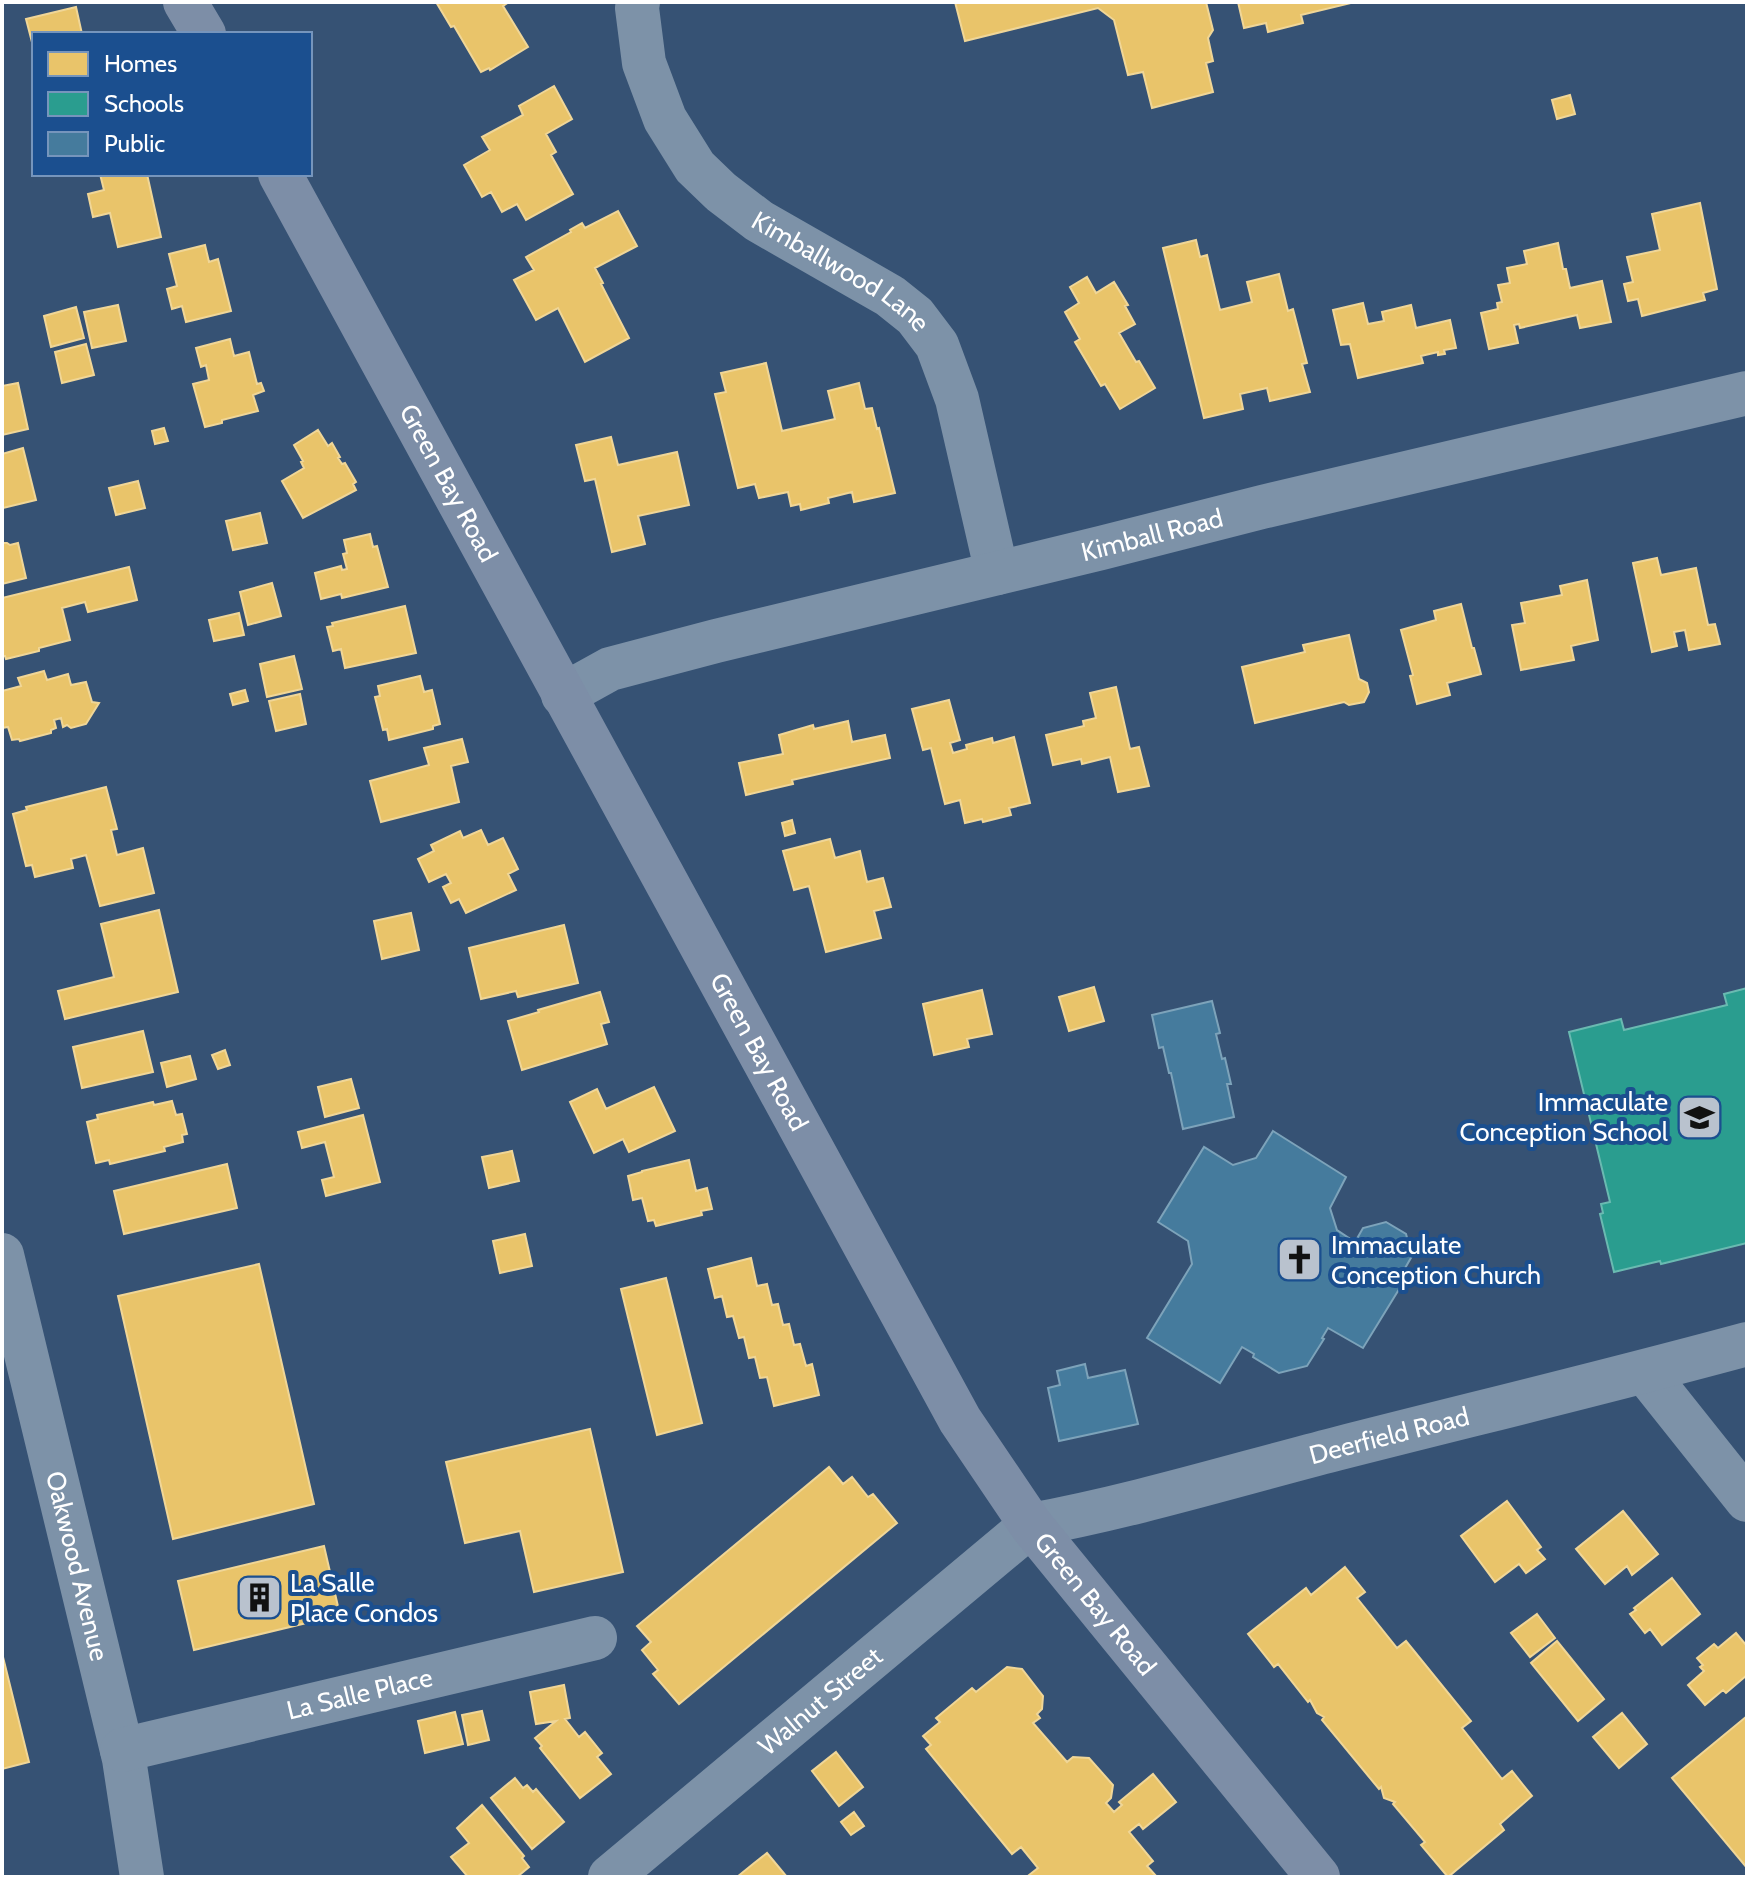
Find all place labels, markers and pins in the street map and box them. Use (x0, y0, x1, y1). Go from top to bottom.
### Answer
place label: Immaculate Conception School (1460, 1086, 1668, 1148)
school or university icon: Immaculate Conception School (1675, 1093, 1723, 1141)
place label: Immaculate Conception Church (1331, 1229, 1541, 1291)
church icon: Immaculate Conception Church (1276, 1236, 1324, 1284)
place label: La Salle Place Condos (290, 1567, 438, 1629)
building icon: La Salle Place Condos (235, 1574, 283, 1622)

